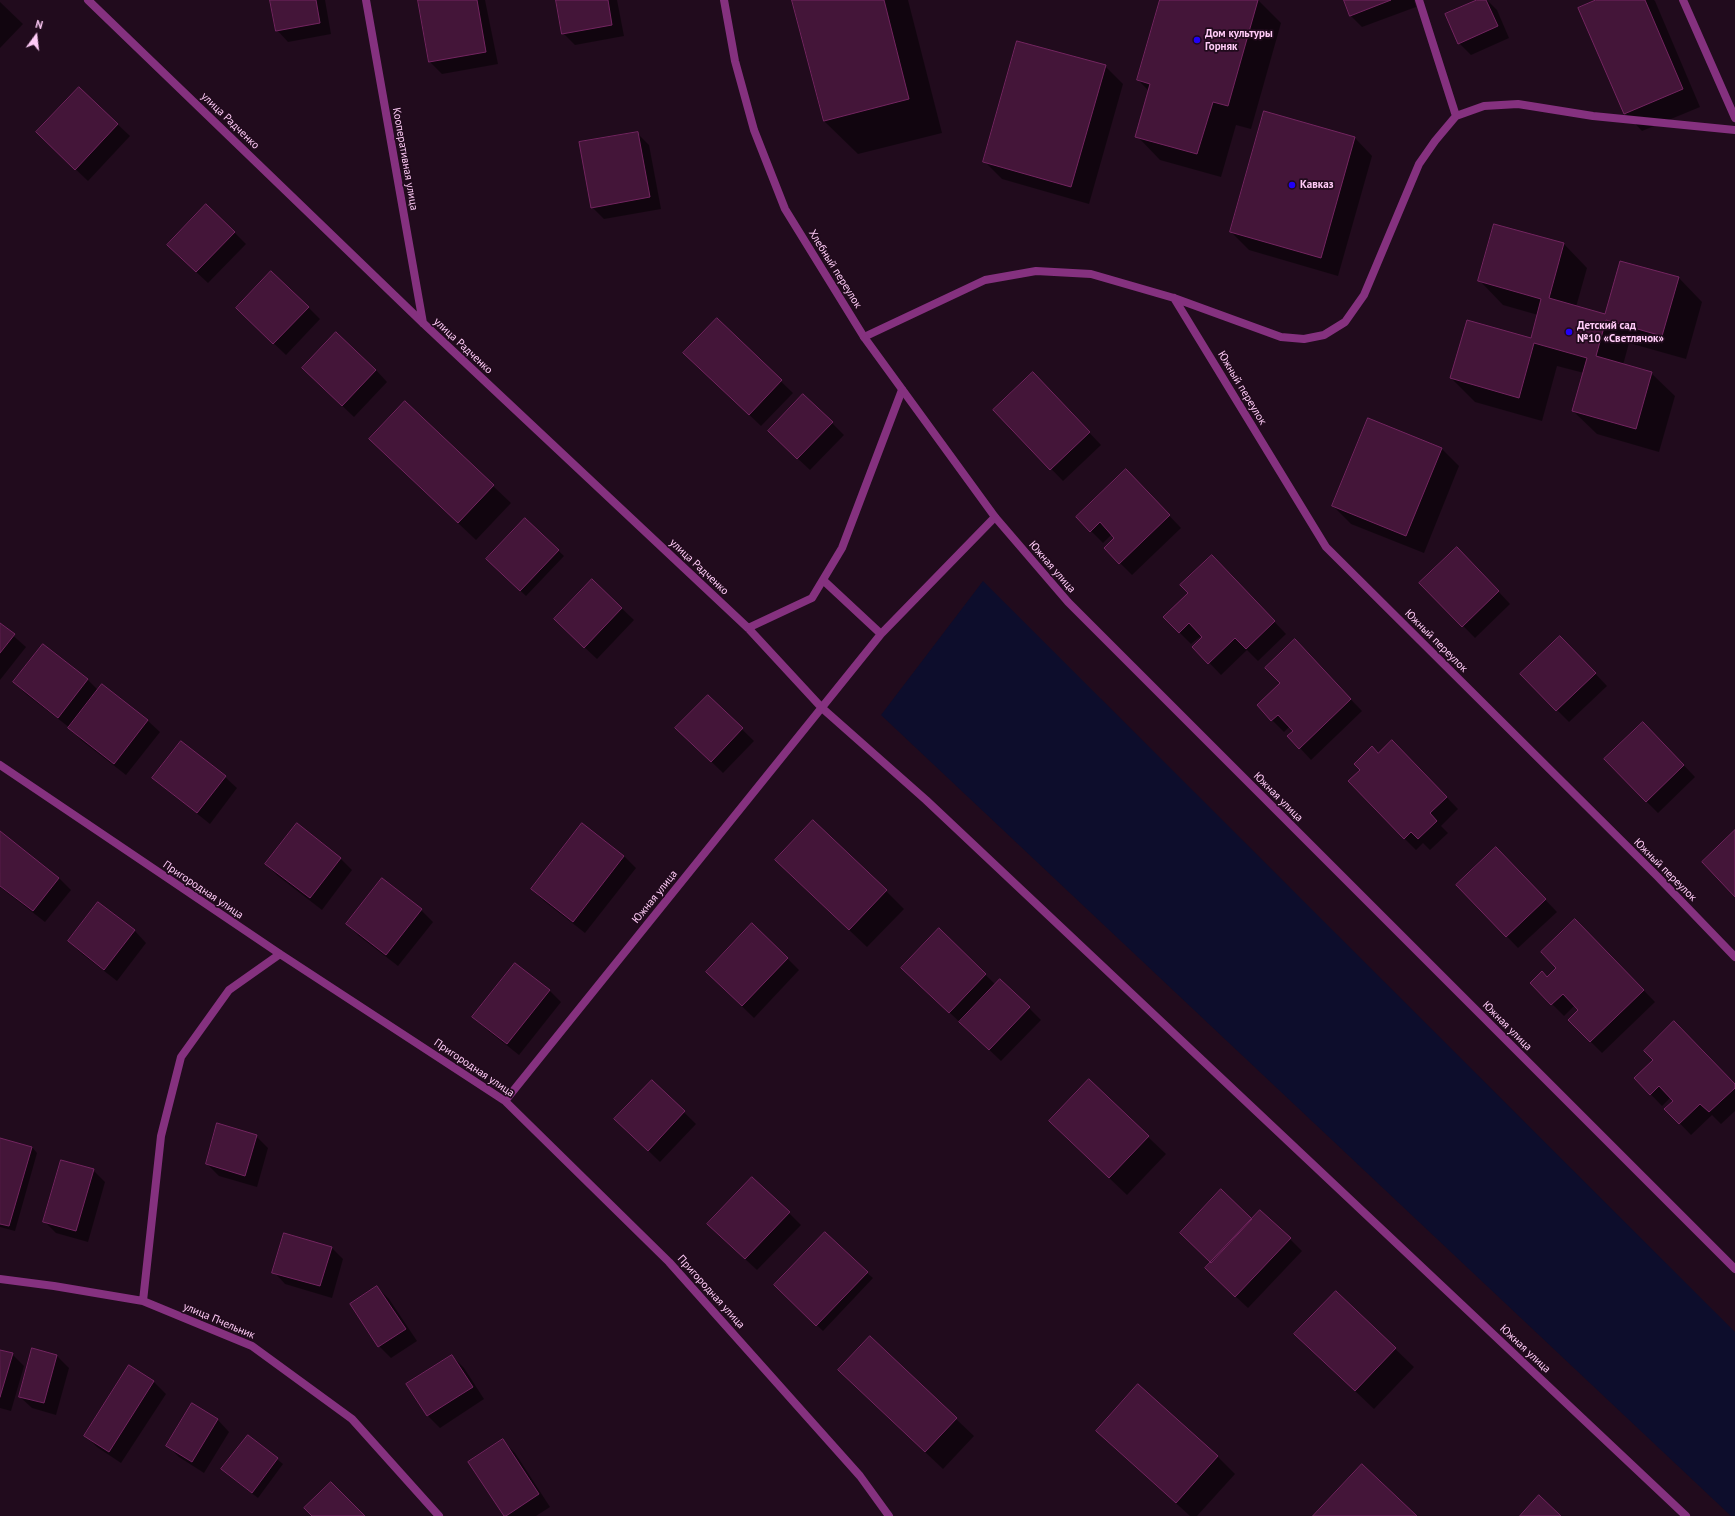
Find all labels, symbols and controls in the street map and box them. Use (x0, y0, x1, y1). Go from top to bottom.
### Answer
north arrow (16, 16, 56, 56)
text: N (34, 17, 44, 32)
place label: Дом культуры Горняк (1205, 27, 1273, 53)
marker: Дом культуры Горняк (1192, 35, 1202, 45)
street label: улица Радченко (198, 90, 262, 152)
street label: Кооперативная улица (389, 107, 421, 211)
place label: Кавказ (1300, 178, 1333, 192)
marker: Кавказ (1287, 180, 1297, 190)
street label: Хлебный переулок (806, 227, 864, 311)
street label: улица Радченко (431, 315, 495, 377)
place label: Детский сад №10 «Светлячок» (1577, 319, 1664, 345)
marker: Детский сад №10 «Светлячок» (1564, 327, 1574, 337)
street label: Южный переулок (1215, 349, 1269, 427)
street label: улица Радченко (667, 536, 731, 598)
street label: Южная улица (1026, 538, 1078, 596)
street label: Южный переулок (1402, 607, 1470, 675)
street label: Южная улица (1250, 769, 1306, 825)
street label: Южный переулок (1631, 836, 1699, 904)
street label: Пригородная улица (160, 858, 246, 922)
street label: Южная улица (630, 868, 680, 926)
street label: Южная улица (1479, 998, 1535, 1054)
street label: Пригородная улица (431, 1036, 517, 1100)
street label: Пригородная улица (675, 1253, 747, 1331)
street label: улица Пчельник (181, 1300, 257, 1342)
street label: Южная улица (1497, 1322, 1553, 1376)

